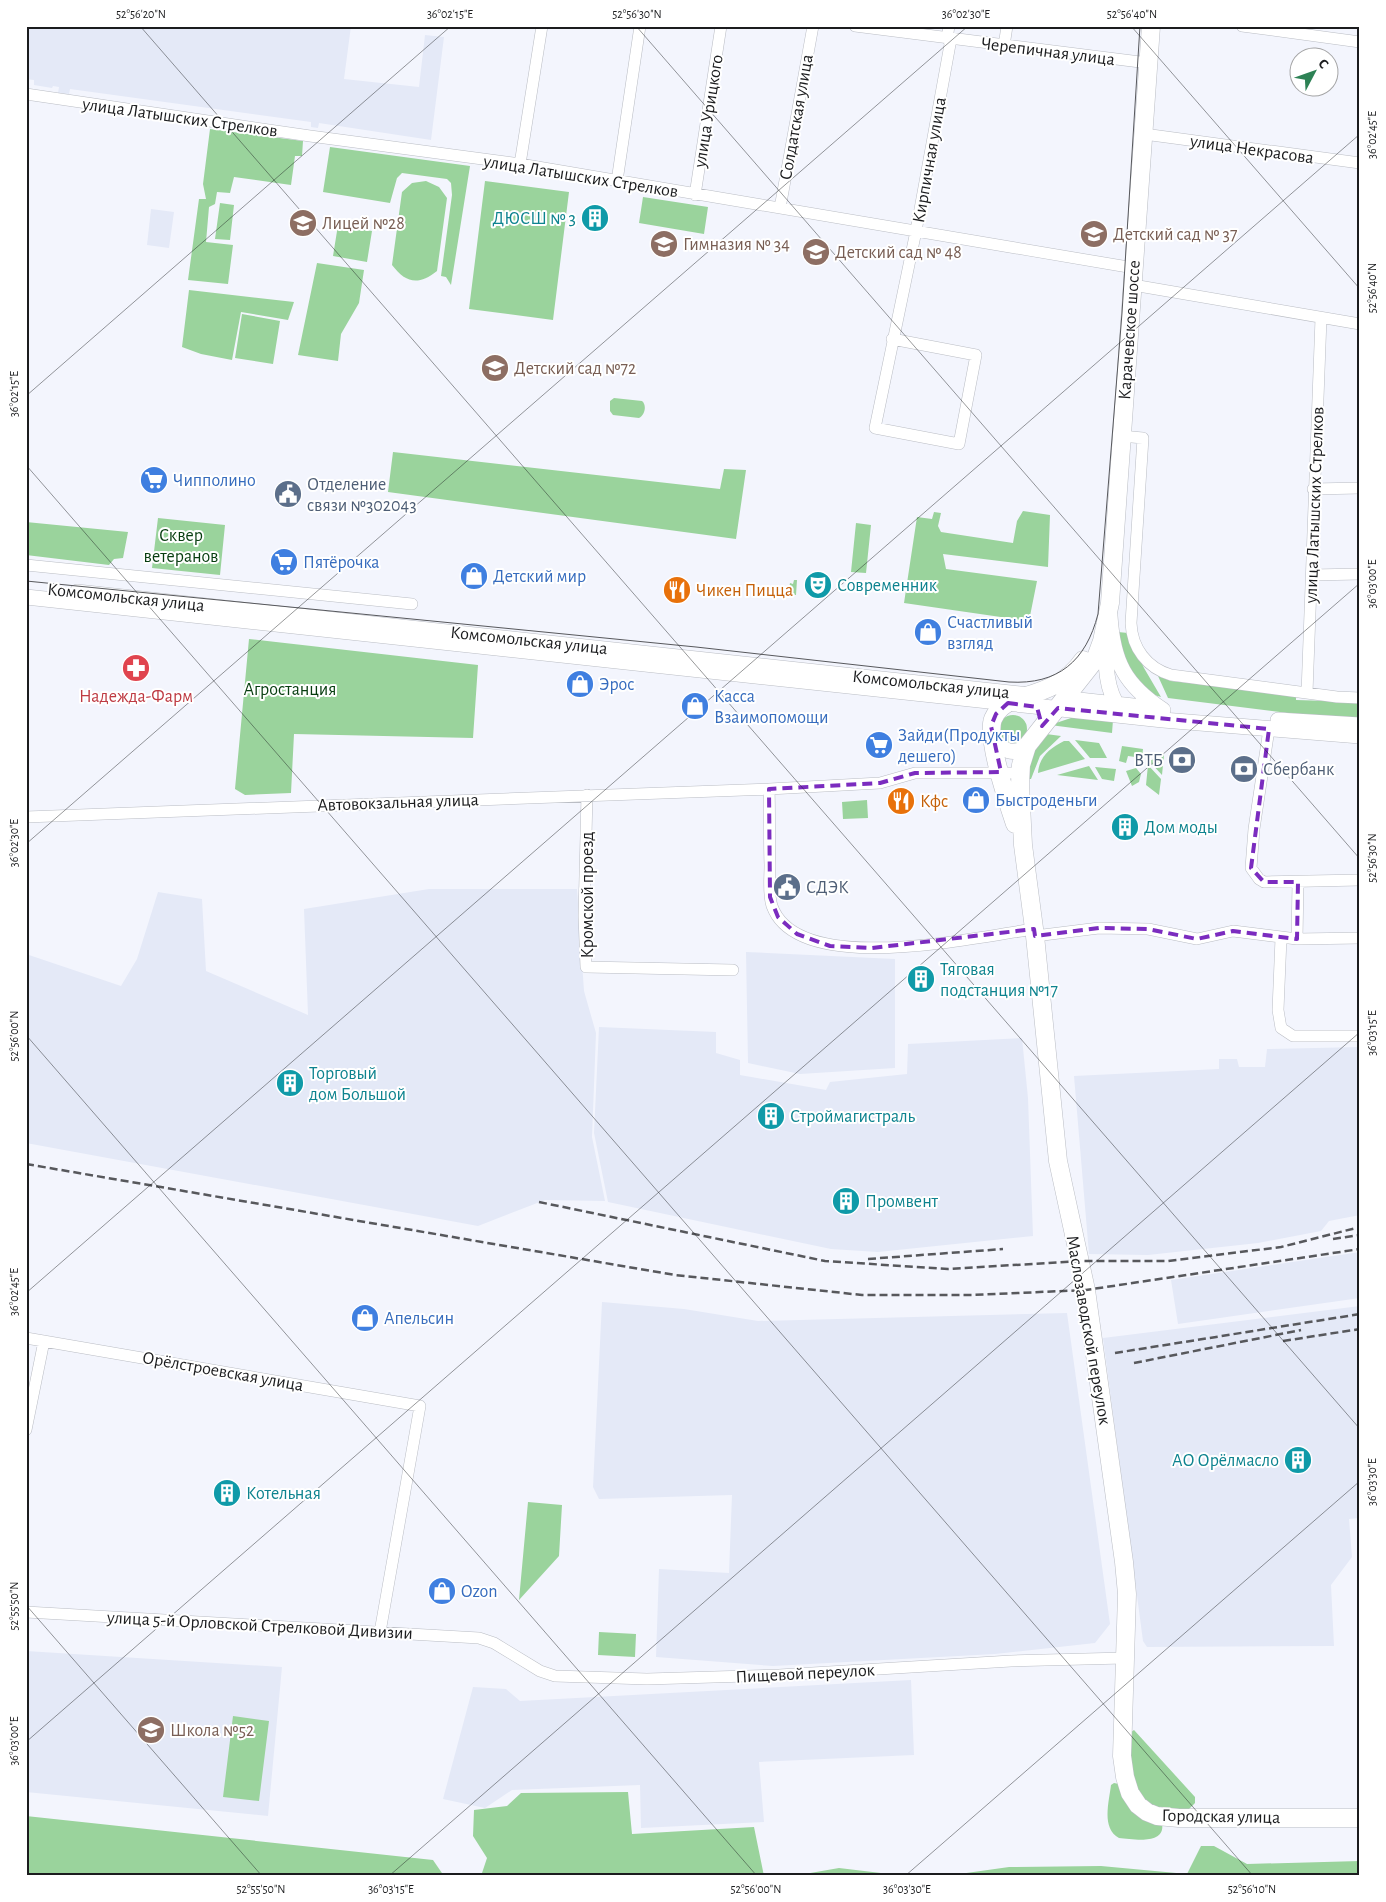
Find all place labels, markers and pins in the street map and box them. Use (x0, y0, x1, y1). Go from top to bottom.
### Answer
building icon: ДЮСШ № 3 (580, 203, 610, 233)
school or university icon: Лицей №28 (288, 208, 318, 238)
place label: ДЮСШ № 3 (493, 210, 576, 228)
place label: Лицей №28 (322, 215, 405, 233)
school or university icon: Детский сад № 37 (1079, 219, 1109, 249)
place label: Детский сад № 37 (1113, 226, 1237, 244)
school or university icon: Гимназия № 34 (649, 229, 679, 259)
place label: Гимназия № 34 (683, 236, 790, 254)
school or university icon: Детский сад № 48 (801, 237, 831, 267)
place label: Детский сад № 48 (835, 244, 962, 262)
school or university icon: Детский сад №72 (480, 353, 510, 383)
place label: Детский сад №72 (514, 360, 636, 378)
supermarket icon: Чипполино (139, 465, 169, 495)
place label: Чипполино (173, 472, 256, 490)
place label: Отделение связи №302043 (307, 476, 417, 515)
public building icon: Отделение связи №302043 (273, 479, 303, 509)
supermarket icon: Пятёрочка (269, 547, 299, 577)
place label: Пятёрочка (303, 554, 380, 572)
shop icon: Детский мир (459, 561, 489, 591)
place label: Детский мир (493, 568, 586, 586)
theatre icon: Современник (803, 570, 833, 600)
restaurant icon: Чикен Пицца (662, 575, 692, 605)
place label: Современник (837, 577, 938, 595)
place label: Чикен Пицца (696, 582, 793, 600)
place label: Счастливый взгляд (947, 614, 1033, 653)
shop icon: Счастливый взгляд (913, 617, 943, 647)
pharmacy icon: Надежда-Фарм (121, 653, 151, 683)
shop icon: Эрос (565, 669, 595, 699)
place label: Эрос (599, 676, 635, 694)
place label: Надежда-Фарм (79, 688, 193, 706)
place label: Касса Взаимопомощи (714, 688, 828, 727)
shop icon: Касса Взаимопомощи (680, 691, 710, 721)
place label: Зайди(Продукты дешего) (898, 727, 1020, 766)
supermarket icon: Зайди(Продукты дешего) (864, 730, 894, 760)
bank icon: ВТБ (1167, 745, 1197, 775)
place label: ВТБ (1134, 752, 1163, 770)
bank icon: Сбербанк (1229, 754, 1259, 784)
place label: Сбербанк (1263, 760, 1335, 779)
shop icon: Быстроденьги (961, 785, 991, 815)
restaurant icon: Кфс (886, 786, 916, 816)
place label: Быстроденьги (995, 792, 1098, 810)
place label: Кфс (920, 793, 948, 811)
building icon: Дом моды (1110, 812, 1140, 842)
place label: Дом моды (1144, 819, 1218, 837)
public building icon: СДЭК (772, 872, 802, 902)
place label: СДЭК (806, 879, 849, 897)
place label: Тяговая подстанция №17 (940, 961, 1058, 1000)
building icon: Тяговая подстанция №17 (906, 964, 936, 994)
place label: Торговый дом Большой (309, 1065, 406, 1104)
building icon: Торговый дом Большой (275, 1068, 305, 1098)
building icon: Строймагистраль (756, 1101, 786, 1131)
place label: Строймагистраль (790, 1108, 915, 1126)
building icon: Промвент (831, 1186, 861, 1216)
place label: Промвент (865, 1193, 939, 1211)
shop icon: Апельсин (350, 1303, 380, 1333)
place label: Апельсин (384, 1310, 454, 1328)
building icon: АО Орёлмасло (1283, 1445, 1313, 1475)
place label: АО Орёлмасло (1172, 1452, 1279, 1470)
building icon: Котельная (212, 1478, 242, 1508)
place label: Котельная (246, 1485, 321, 1503)
shop icon: Ozon (427, 1576, 457, 1606)
place label: Ozon (461, 1583, 498, 1601)
school or university icon: Школа №52 (136, 1715, 166, 1745)
place label: Школа №52 (170, 1722, 254, 1740)

